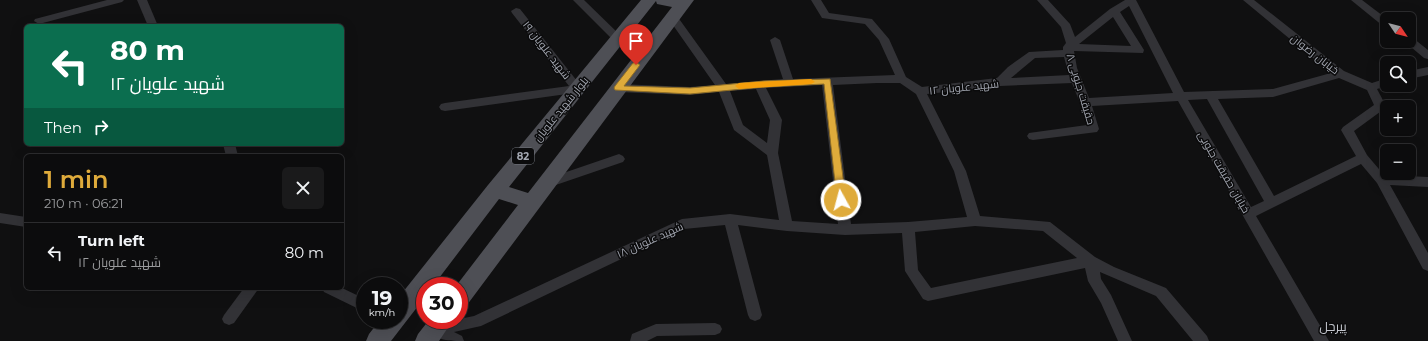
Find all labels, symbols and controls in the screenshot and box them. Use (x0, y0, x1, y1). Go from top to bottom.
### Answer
north arrow (1380, 12, 1416, 48)
map controls (1380, 12, 1416, 180)
street label: شهید علویان ۱۹ (520, 18, 574, 82)
pin (619, 24, 653, 65)
icon: arrive (625, 30, 647, 52)
street label: خیابان رضوان (1288, 31, 1342, 77)
text: 80 m (110, 33, 185, 67)
icon: left (44, 40, 96, 92)
street label: حقیقت جنوبی ۸ (1064, 52, 1098, 126)
button: search (1380, 56, 1416, 92)
text: شهید علویان ۱۲ (110, 73, 225, 95)
street label: بلوار شهید علویان (531, 74, 591, 144)
street label: شهید علویان ۱۲ (928, 76, 1000, 98)
button: + (1380, 100, 1416, 136)
icon: right (90, 116, 112, 138)
text: Then (44, 118, 82, 137)
street label: خیابان حقیقت جنوبی (1195, 128, 1253, 216)
button: − (1380, 144, 1416, 180)
road number: 82 (512, 148, 534, 164)
text: 1 min (44, 165, 108, 194)
button: close (282, 167, 324, 209)
position arrow (820, 179, 862, 221)
text: 210 m · 06:21 (44, 195, 123, 211)
street label: شهید علویان ۱۸ (615, 219, 685, 261)
text: Turn left (78, 231, 145, 250)
icon: left (44, 242, 66, 264)
text: 80 m (285, 243, 324, 262)
text: شهید علویان ۱۲ (78, 254, 161, 270)
speed limit sign: 30 (416, 277, 468, 329)
text: 19 (372, 286, 392, 310)
text: km/h (369, 306, 395, 319)
district label: پیرجل (1319, 318, 1347, 336)

